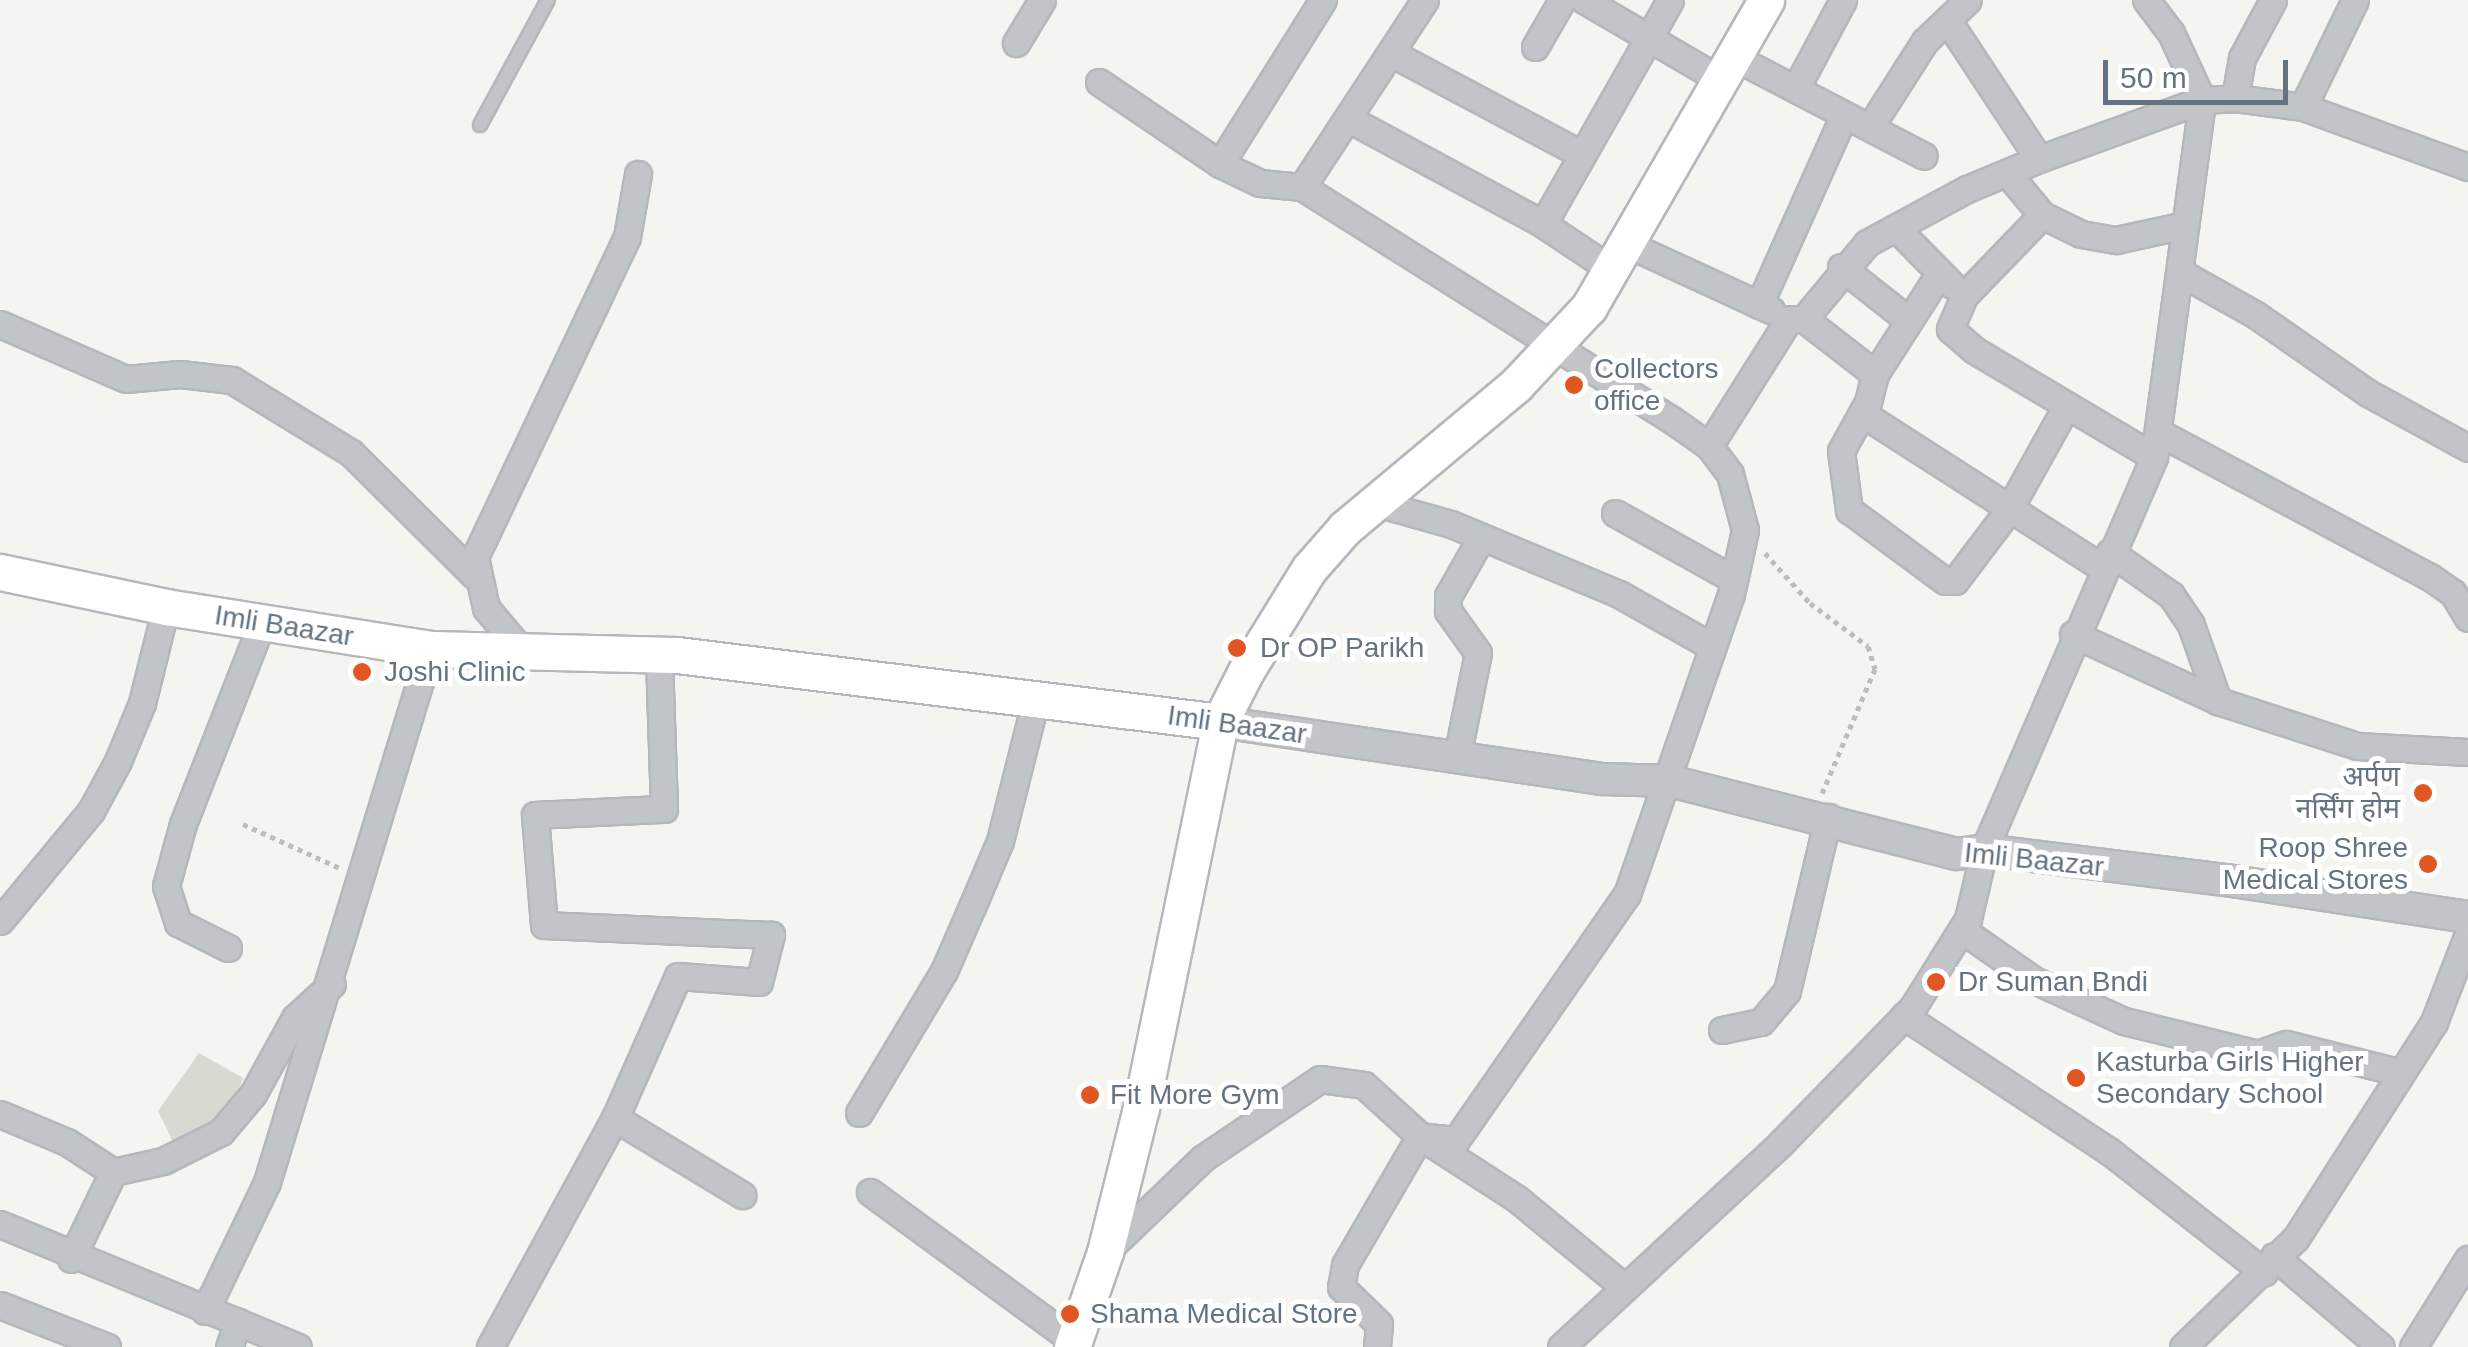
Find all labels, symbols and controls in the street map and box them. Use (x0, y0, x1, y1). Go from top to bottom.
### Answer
scale bar (2108, 40, 2293, 102)
text: 50 m (2120, 61, 2187, 94)
place label: Collectors office (1594, 352, 1718, 418)
marker: Collectors office (1563, 374, 1585, 396)
street label: Imli Baazar (212, 598, 356, 654)
place label: Dr OP Parikh (1260, 631, 1425, 665)
marker: Dr OP Parikh (1224, 635, 1250, 661)
place label: Joshi Clinic (384, 655, 526, 689)
marker: Joshi Clinic (349, 659, 375, 685)
street label: Imli Baazar (1165, 699, 1309, 751)
place label: अर्पण नर्सिंग होम (2296, 760, 2400, 826)
marker: अर्पण नर्सिंग होम (2410, 780, 2436, 806)
place label: Roop Shree Medical Stores (2223, 831, 2408, 897)
street label: Imli Baazar (1963, 836, 2105, 884)
marker: Roop Shree Medical Stores (2417, 853, 2439, 875)
place label: Dr Suman Bndi (1958, 965, 2148, 999)
marker: Dr Suman Bndi (1923, 969, 1949, 995)
place label: Kasturba Girls Higher Secondary School (2096, 1045, 2364, 1111)
marker: Kasturba Girls Higher Secondary School (2065, 1067, 2087, 1089)
place label: Fit More Gym (1110, 1078, 1280, 1112)
marker: Fit More Gym (1079, 1084, 1101, 1106)
place label: Shama Medical Store (1090, 1297, 1358, 1331)
marker: Shama Medical Store (1059, 1303, 1081, 1325)

